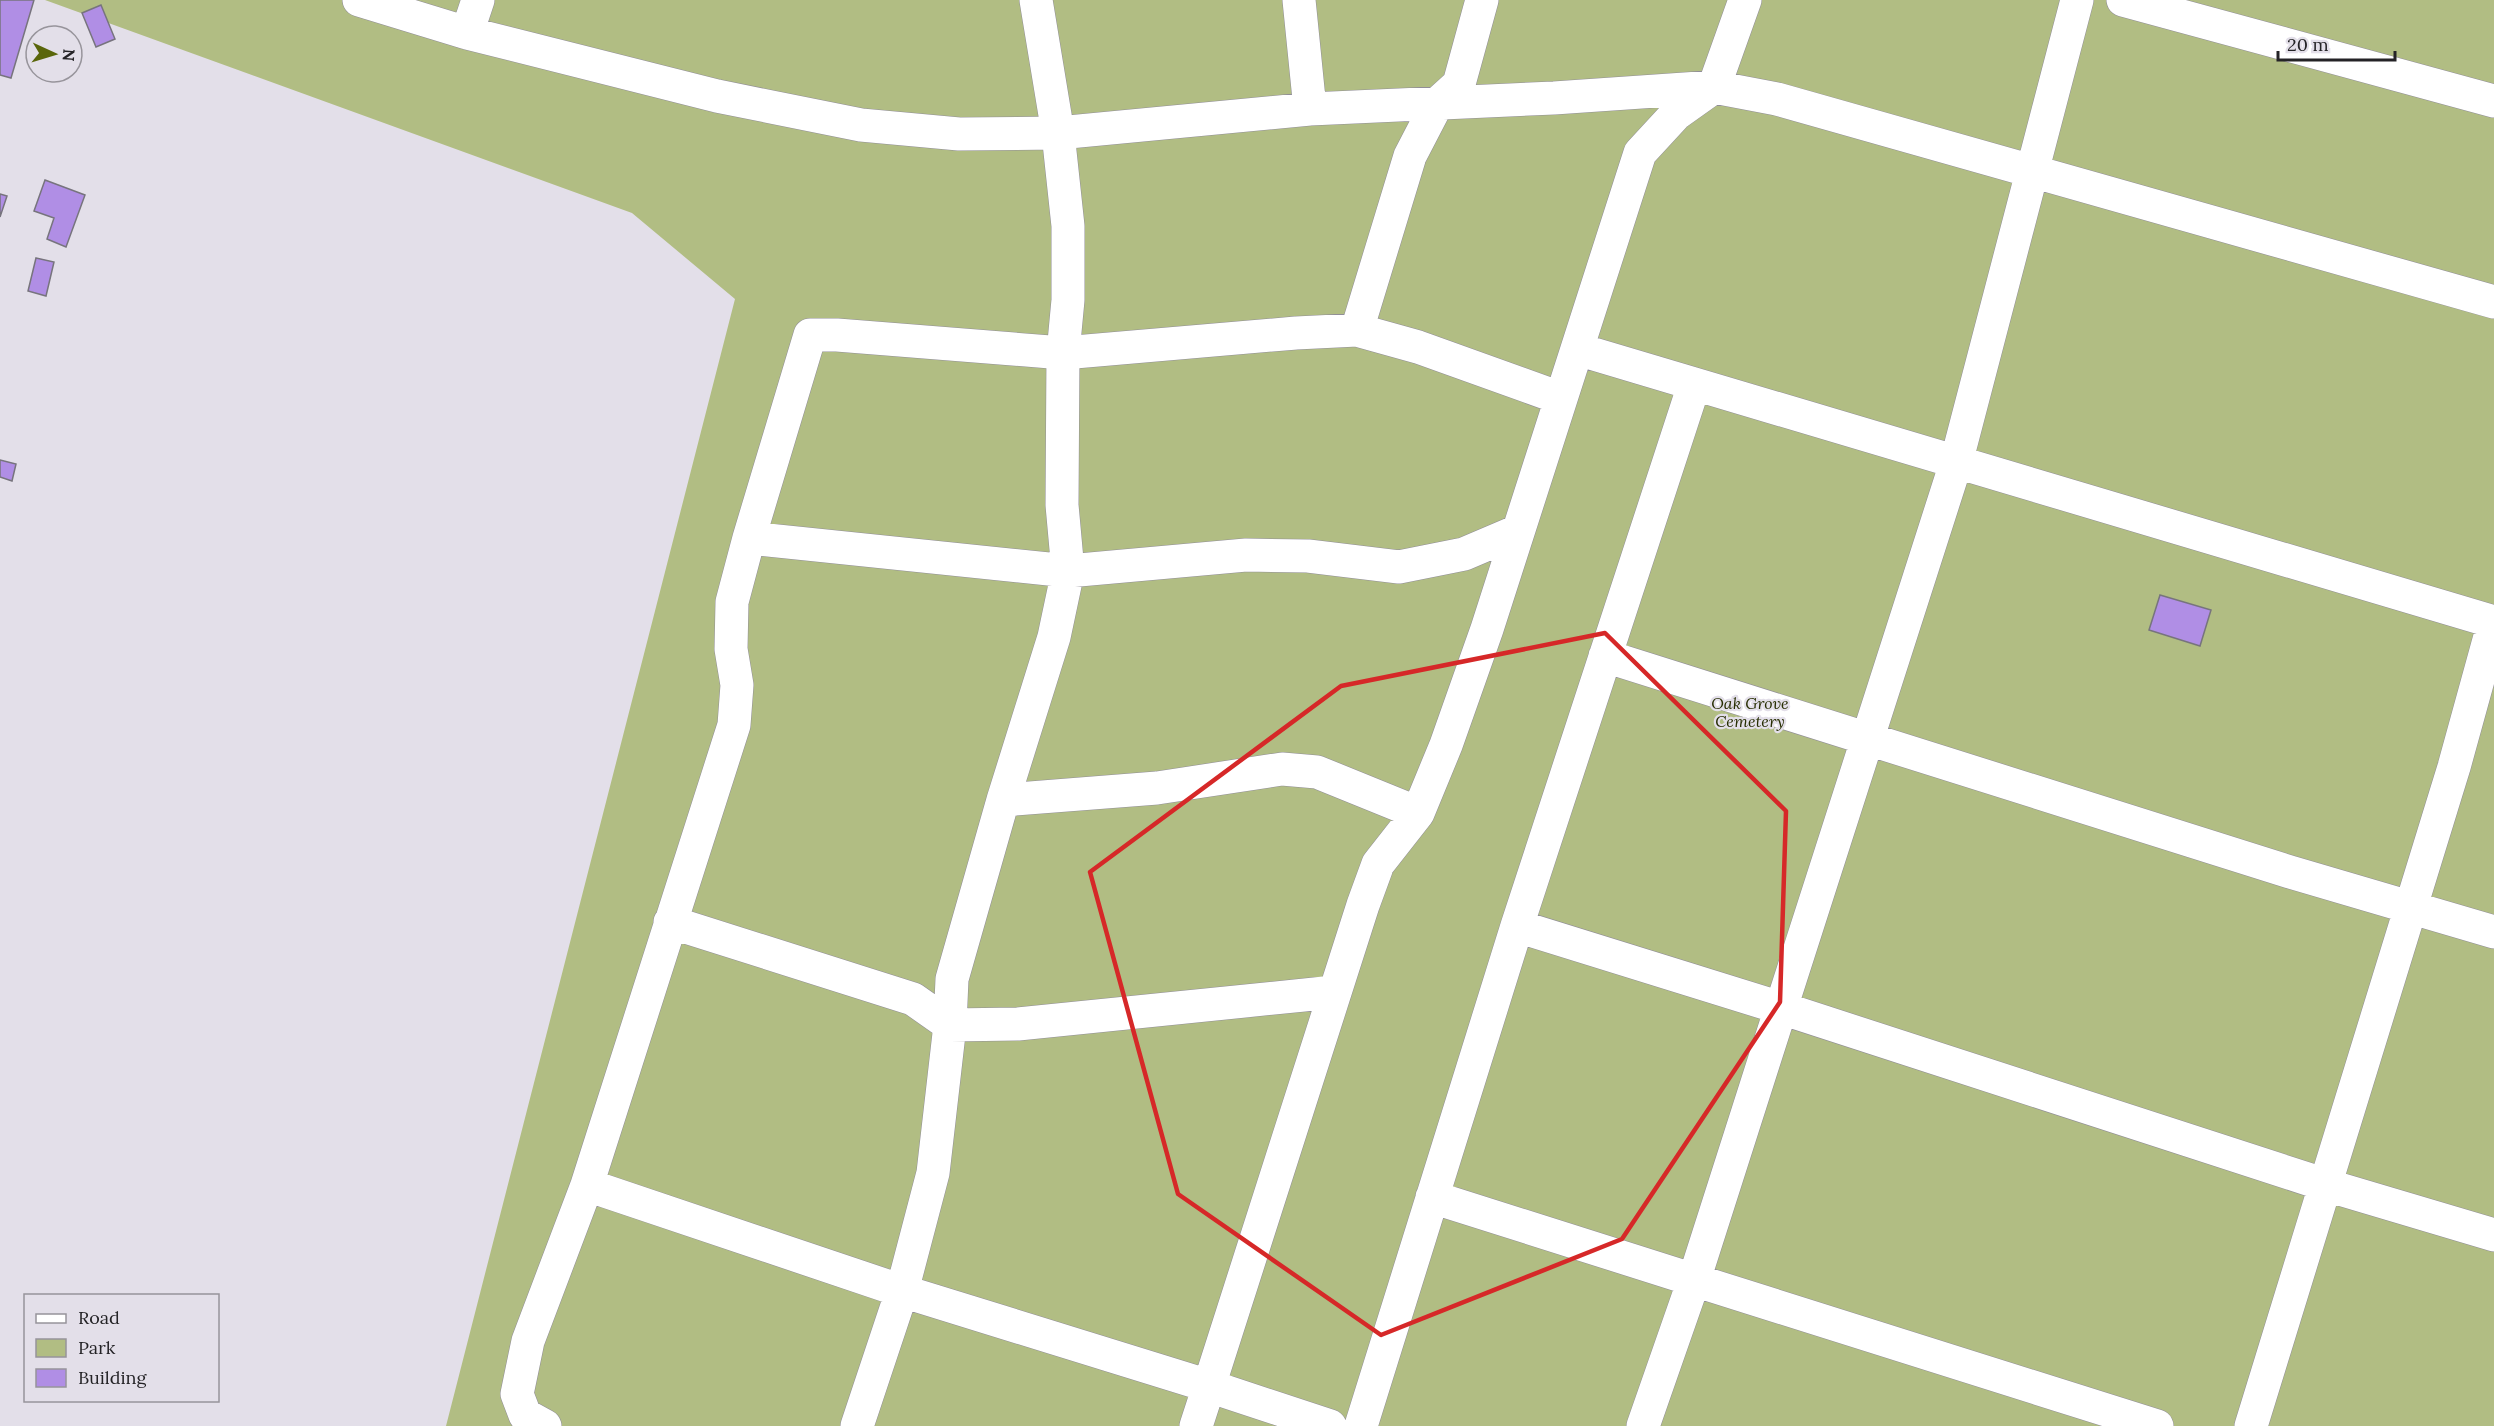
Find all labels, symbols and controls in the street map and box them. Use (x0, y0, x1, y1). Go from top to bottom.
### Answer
north arrow (24, 24, 84, 84)
scale bar (2278, 24, 2395, 62)
text: 20 m (2287, 33, 2329, 56)
text: N (59, 48, 79, 62)
park label: Oak Grove Cemetery (1711, 693, 1789, 731)
legend (24, 1294, 219, 1402)
text: Road (78, 1306, 120, 1329)
text: Park (78, 1336, 116, 1359)
text: Building (78, 1366, 148, 1389)

